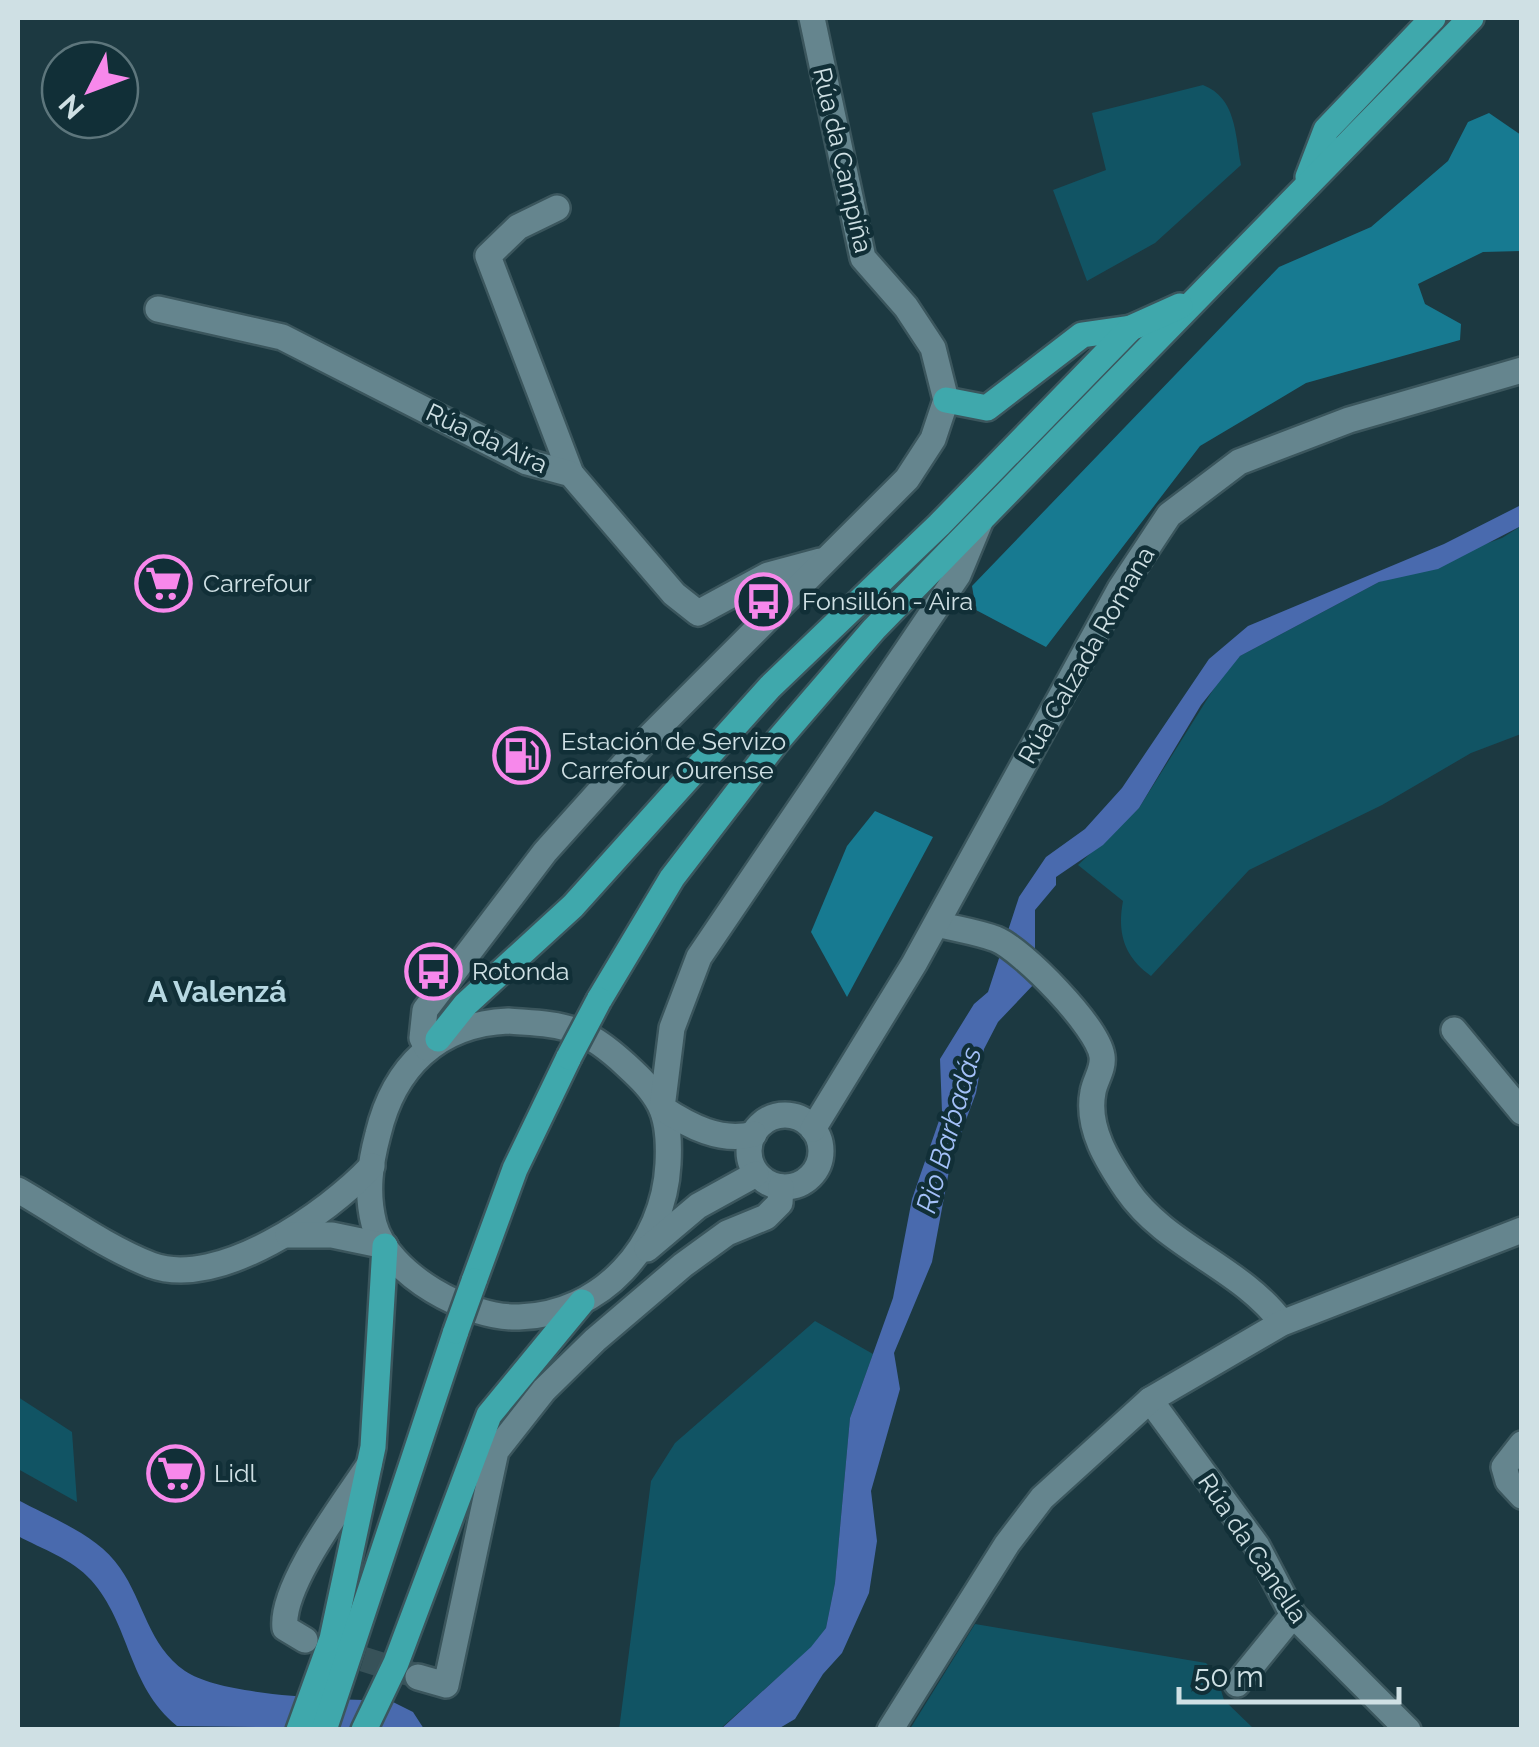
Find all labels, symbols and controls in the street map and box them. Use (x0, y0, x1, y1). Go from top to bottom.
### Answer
north arrow (40, 40, 140, 140)
street label: Rúa da Campiña (807, 64, 879, 256)
text: N (52, 87, 91, 125)
street label: Rúa da Aira (422, 397, 552, 479)
street label: Rúa Calzada Romana (1012, 541, 1160, 769)
supermarket icon: Carrefour (134, 553, 194, 613)
place label: Carrefour (203, 568, 312, 598)
bus stop icon: Fonsillón - Aira (733, 571, 793, 631)
place label: Fonsillón - Aira (802, 586, 973, 616)
fuel station icon: Estación de Servizo Carrefour Ourense (492, 725, 552, 785)
place label: Estación de Servizo Carrefour Ourense (561, 726, 786, 785)
bus stop icon: Rotonda (403, 941, 463, 1001)
place label: Rotonda (472, 956, 569, 986)
district label: A Valenzá (148, 974, 286, 1009)
water label: Rio Barbadás (910, 1043, 988, 1217)
supermarket icon: Lidl (145, 1443, 205, 1503)
place label: Lidl (214, 1458, 257, 1488)
street label: Rúa da Canella (1192, 1468, 1314, 1628)
scale bar (1179, 1642, 1399, 1704)
text: 50 m (1194, 1659, 1264, 1694)

